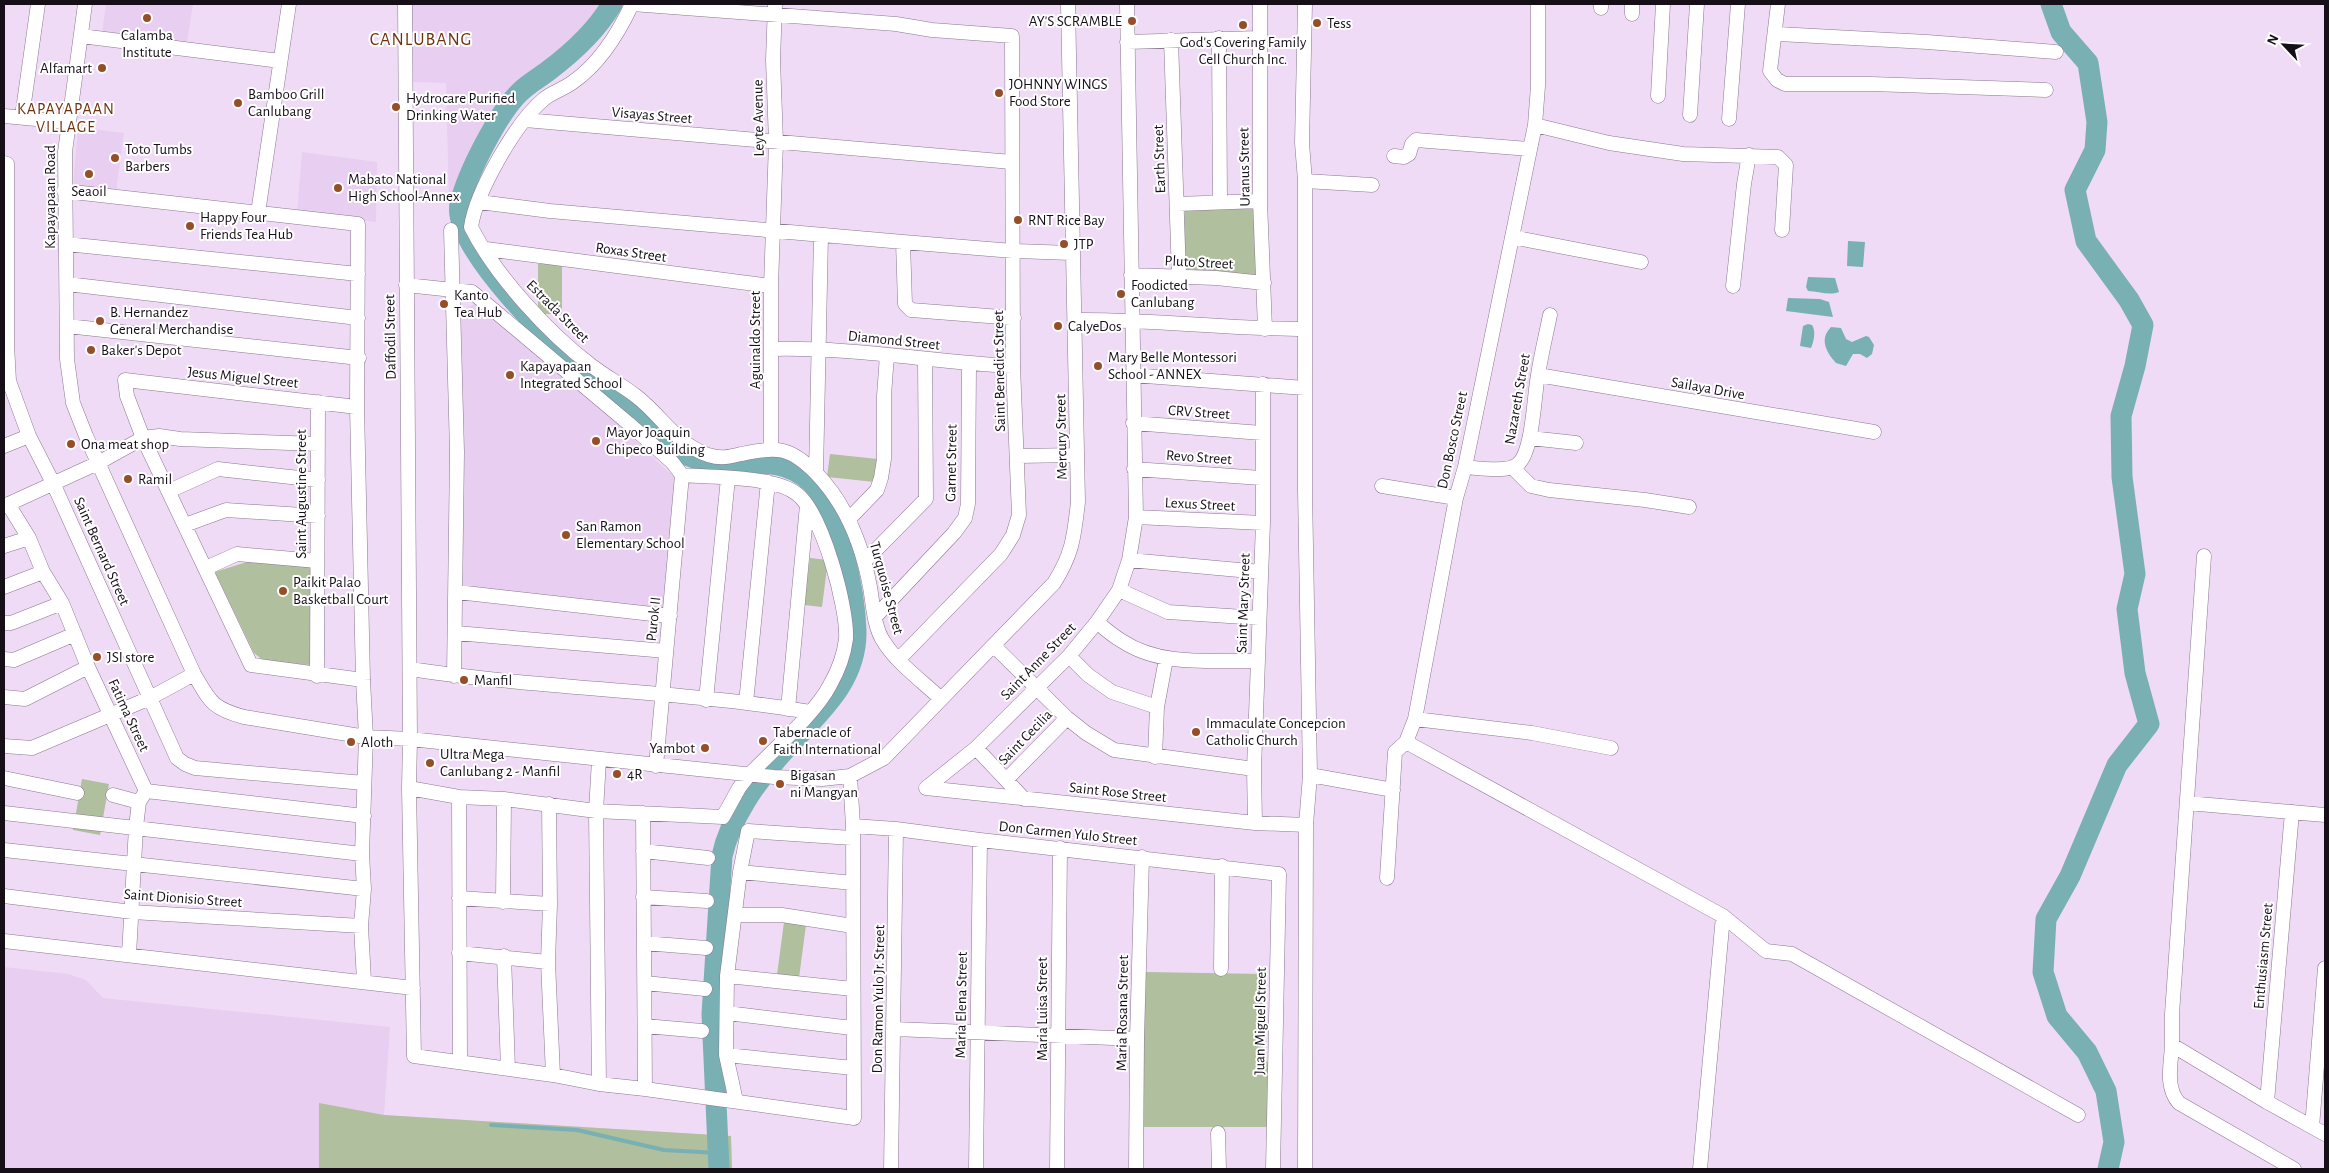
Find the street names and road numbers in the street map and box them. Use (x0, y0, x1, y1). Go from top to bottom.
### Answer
street label: Leyte Avenue (750, 79, 767, 157)
street label: Visayas Street (611, 105, 693, 127)
street label: Earth Street (1151, 124, 1168, 194)
street label: Uranus Street (1236, 127, 1253, 207)
street label: Kapayapaan Road (43, 145, 58, 249)
street label: Roxas Street (595, 240, 668, 265)
street label: Pluto Street (1164, 253, 1234, 272)
street label: Estrada Street (523, 277, 592, 346)
street label: Aguinaldo Street (748, 291, 763, 389)
street label: Daffodil Street (382, 294, 399, 380)
street label: Saint Benedict Street (991, 310, 1008, 432)
street label: Diamond Street (847, 328, 941, 353)
street label: Nazareth Street (1502, 352, 1533, 446)
street label: Jesus Miguel Street (187, 364, 299, 391)
street label: Sailaya Drive (1670, 375, 1746, 402)
street label: Don Bosco Street (1435, 390, 1470, 490)
street label: Mercury Street (1053, 394, 1070, 480)
street label: CRV Street (1168, 403, 1231, 422)
street label: Garnet Street (943, 424, 960, 502)
street label: Saint Augustine Street (294, 429, 309, 559)
street label: Revo Street (1166, 448, 1233, 467)
street label: Saint Bernard Street (71, 495, 132, 608)
street label: Lexus Street (1164, 495, 1236, 514)
street label: Turquoise Street (867, 540, 906, 636)
street label: Saint Mary Street (1234, 553, 1253, 653)
street label: Purok II (644, 596, 663, 642)
street label: Saint Anne Street (998, 620, 1079, 703)
street label: Fatima Street (105, 677, 152, 754)
street label: Saint Cecilia (995, 707, 1055, 768)
street label: Saint Rose Street (1069, 780, 1168, 805)
street label: Don Carmen Yulo Street (998, 819, 1138, 848)
street label: Saint Dionisio Street (123, 887, 243, 910)
street label: Enthusiasm Street (2251, 902, 2276, 1010)
street label: Don Ramon Yulo Jr. Street (870, 924, 887, 1074)
street label: Maria Elena Street (953, 951, 970, 1058)
street label: Maria Rosana Street (1114, 955, 1131, 1071)
street label: Maria Luisa Street (1035, 957, 1050, 1061)
street label: Juan Miguel Street (1252, 967, 1269, 1075)

